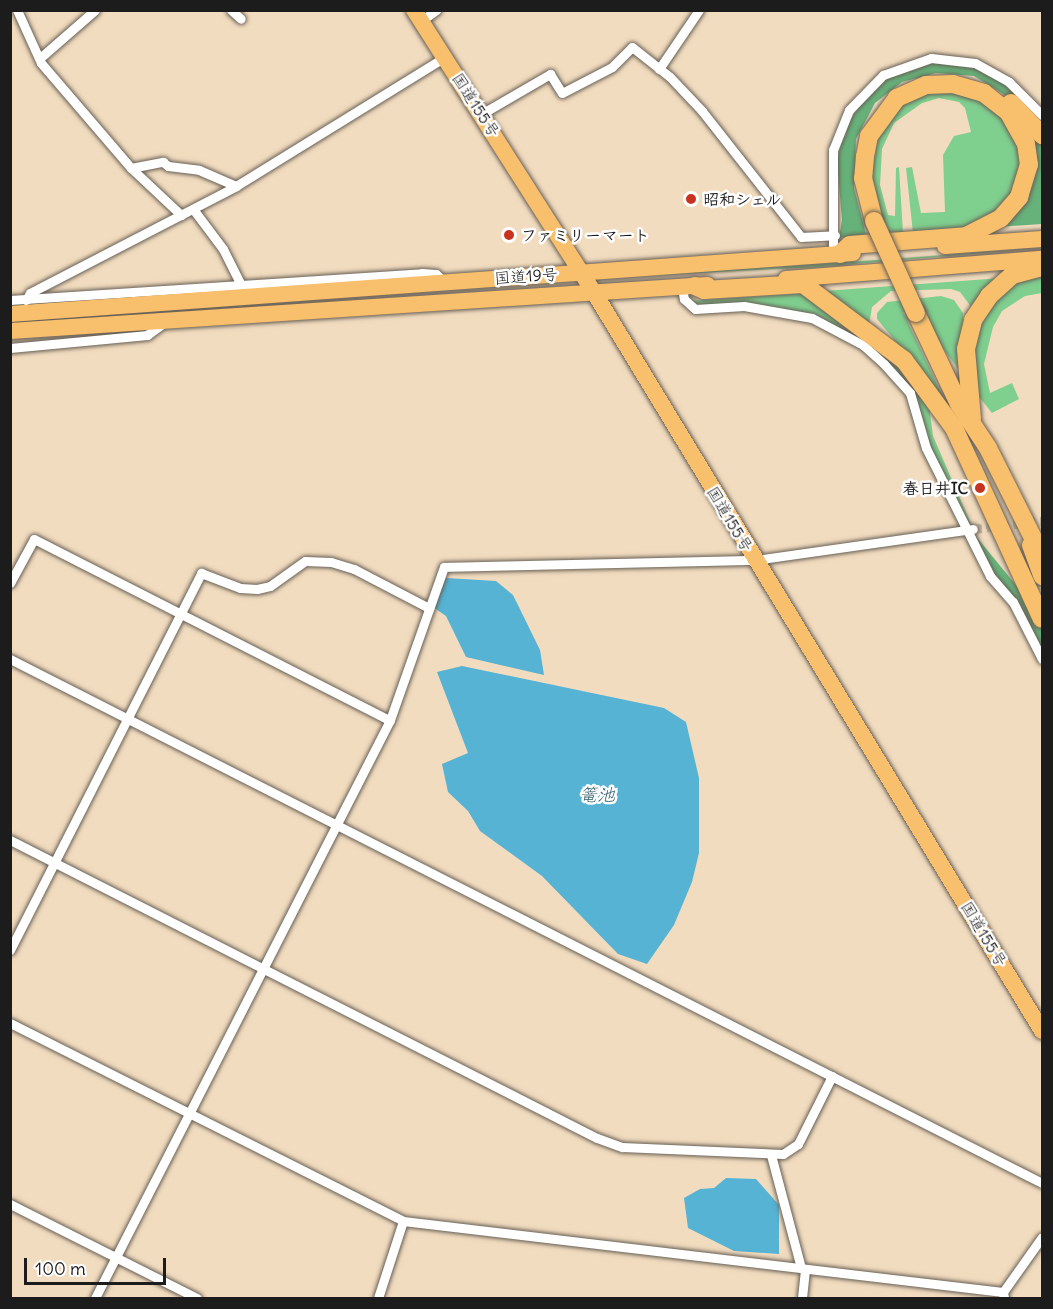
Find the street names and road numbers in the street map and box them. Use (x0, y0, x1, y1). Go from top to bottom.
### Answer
street label: 国道155号 (448, 69, 504, 141)
street label: 国道19号 (494, 264, 558, 288)
street label: 国道155号 (703, 483, 757, 555)
street label: 国道155号 (957, 898, 1011, 970)

